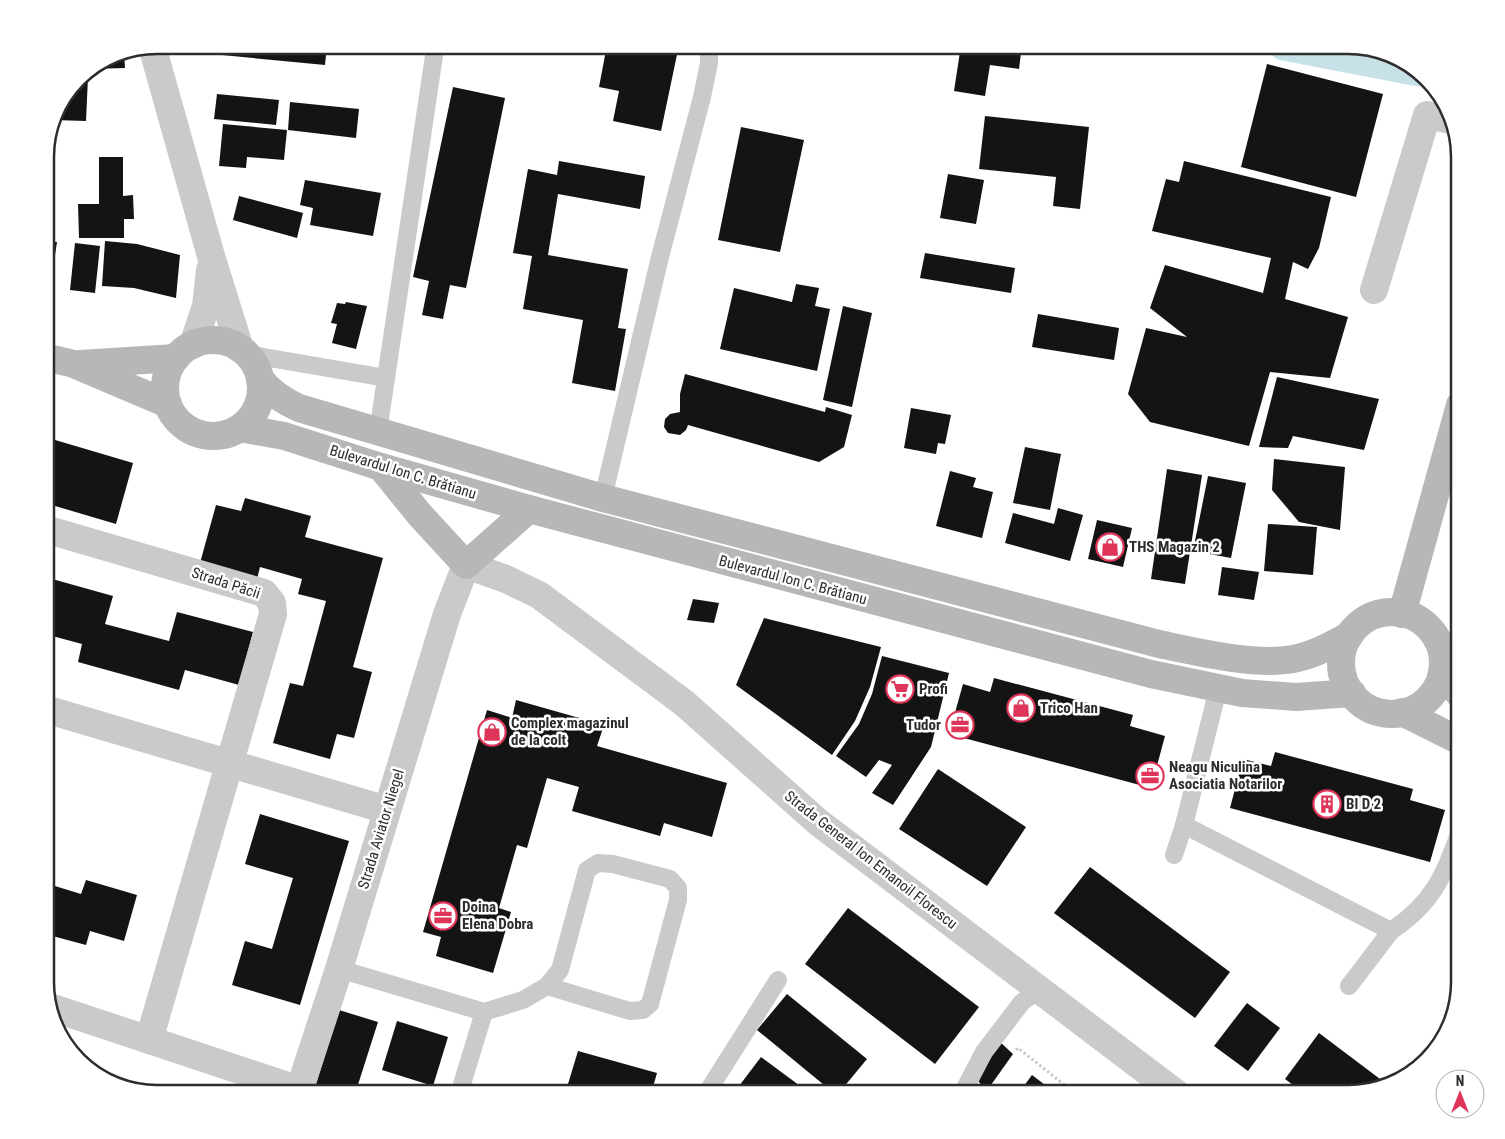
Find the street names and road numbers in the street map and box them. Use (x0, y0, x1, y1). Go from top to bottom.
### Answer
street label: Bulevardul Ion C. Brătianu (327, 441, 479, 503)
street label: Bulevardul Ion C. Brătianu (717, 552, 869, 608)
street label: Strada Păcii (189, 563, 263, 603)
street label: Strada Aviator Niegel (354, 767, 408, 891)
street label: Strada General Ion Emanoil Florescu (781, 787, 961, 933)

